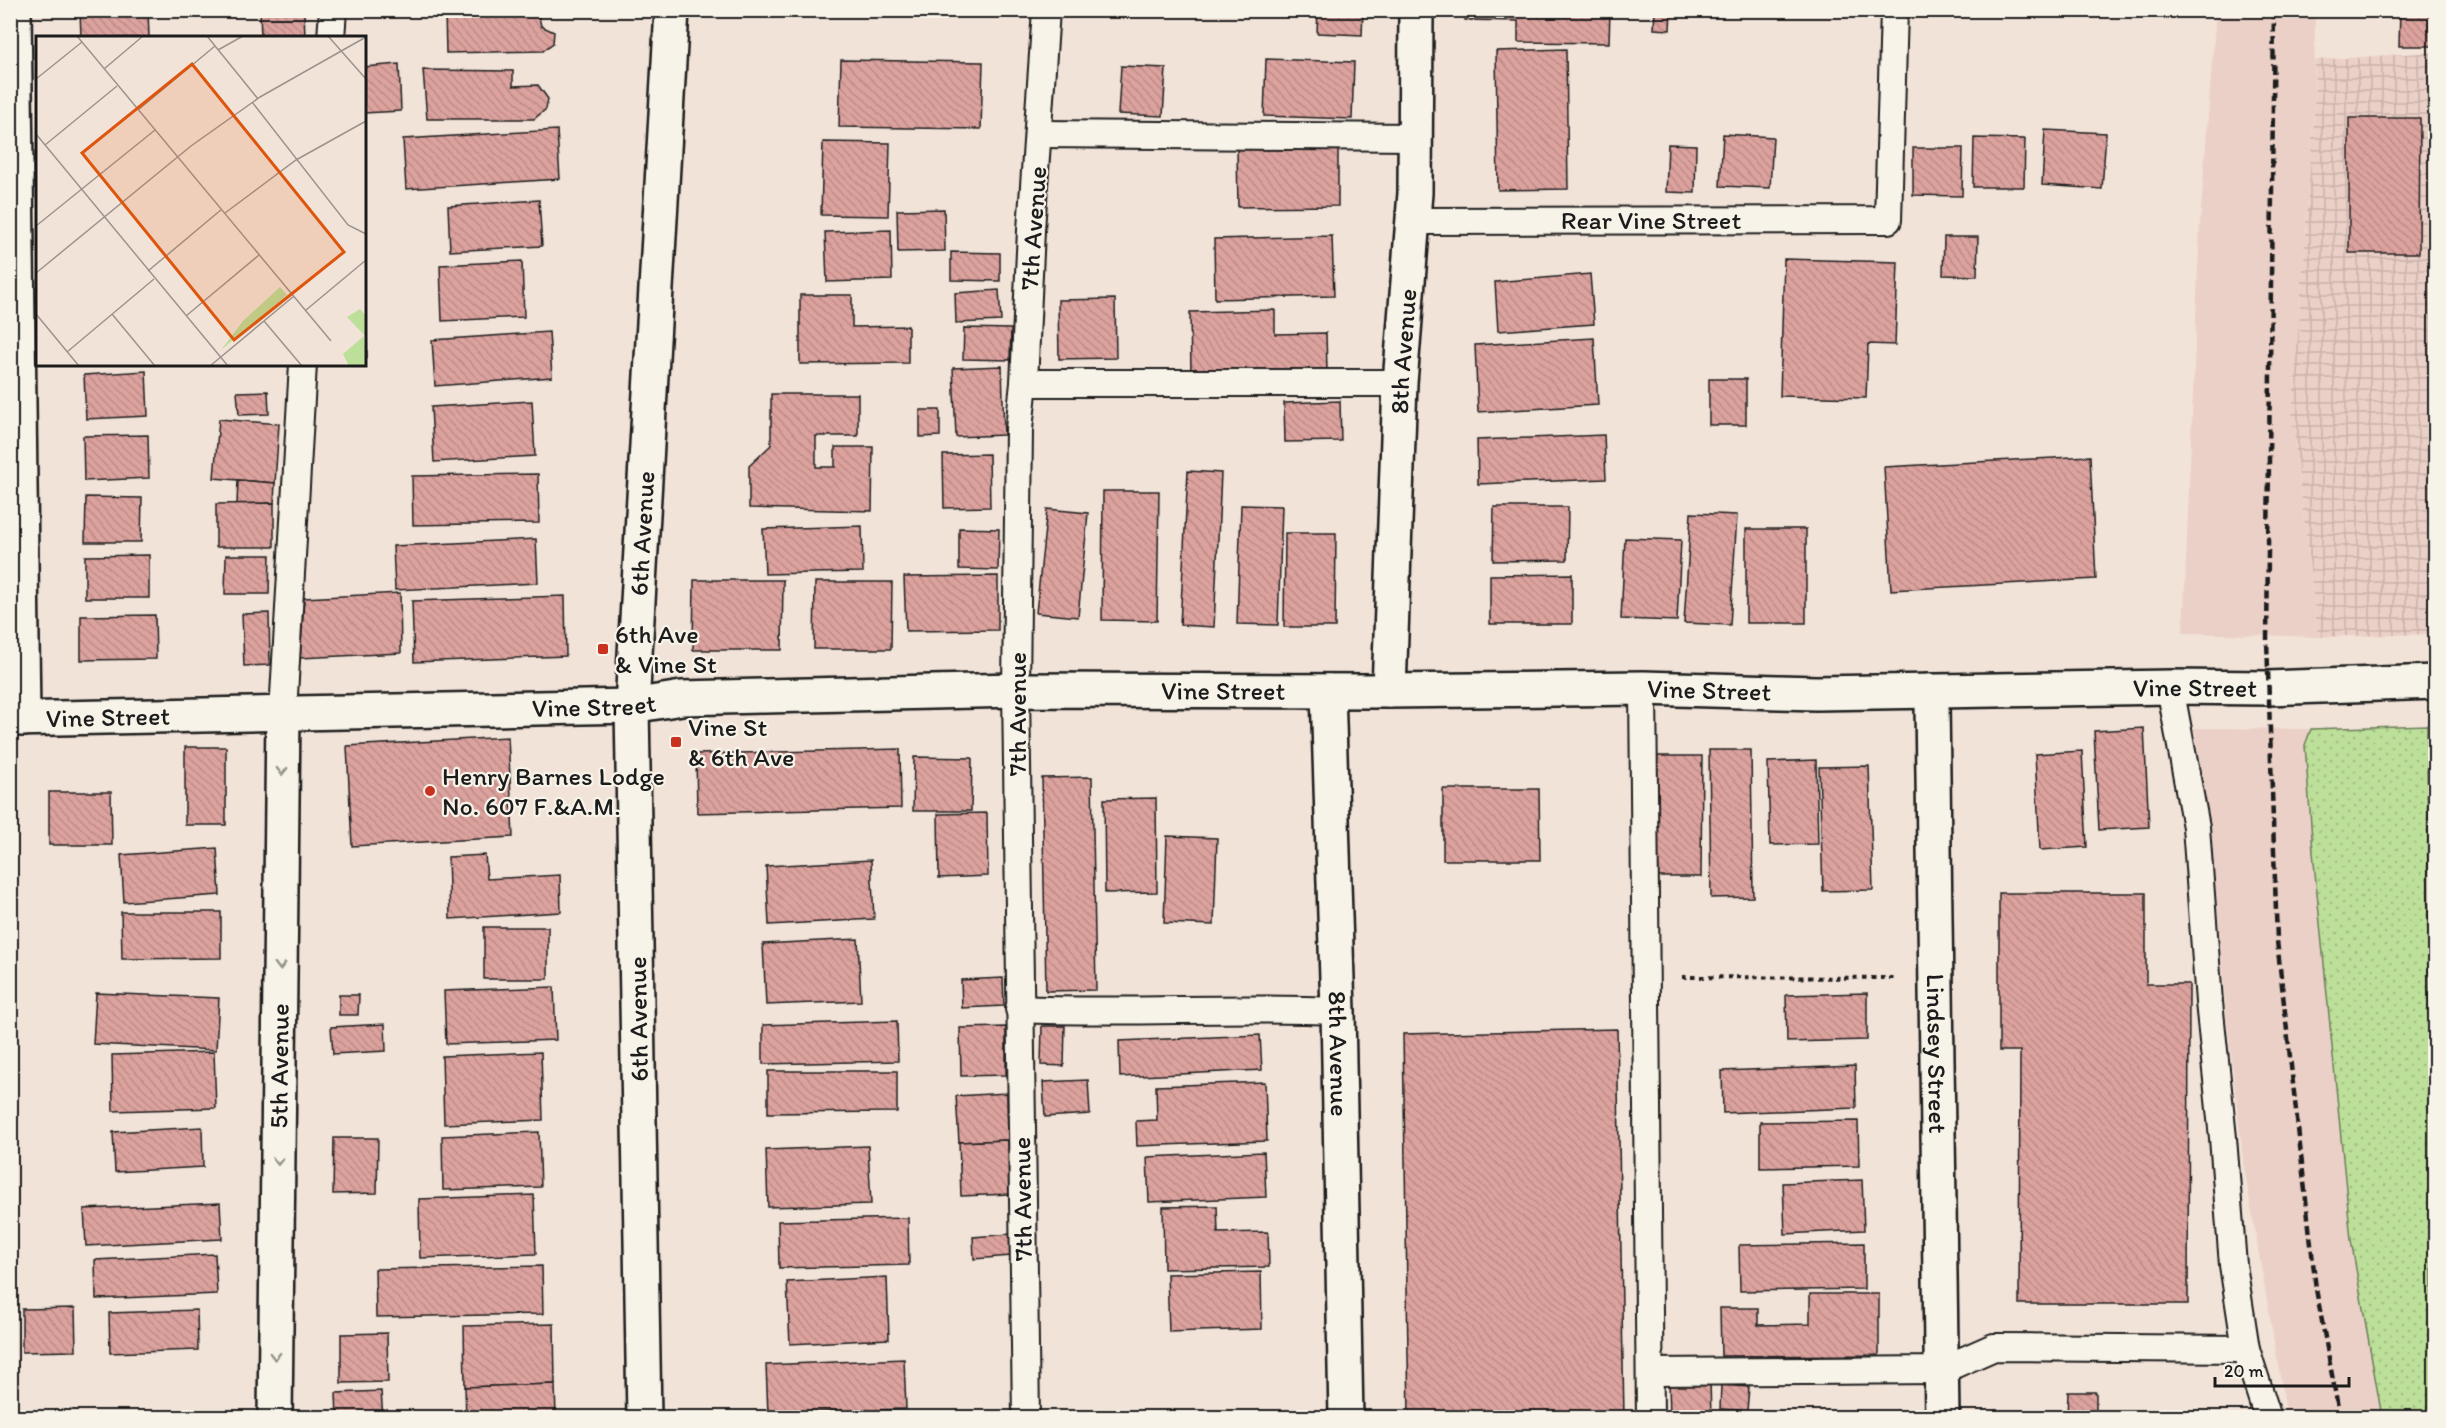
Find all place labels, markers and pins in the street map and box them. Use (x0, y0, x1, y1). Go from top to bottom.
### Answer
place label: 6th Ave & Vine St (615, 618, 717, 680)
marker: 6th Ave & Vine St (596, 642, 610, 656)
place label: Vine St & 6th Ave (688, 711, 794, 773)
marker: Vine St & 6th Ave (669, 735, 683, 749)
place label: Henry Barnes Lodge No. 607 F.&A.M. (442, 760, 665, 822)
marker: Henry Barnes Lodge No. 607 F.&A.M. (423, 784, 437, 798)

